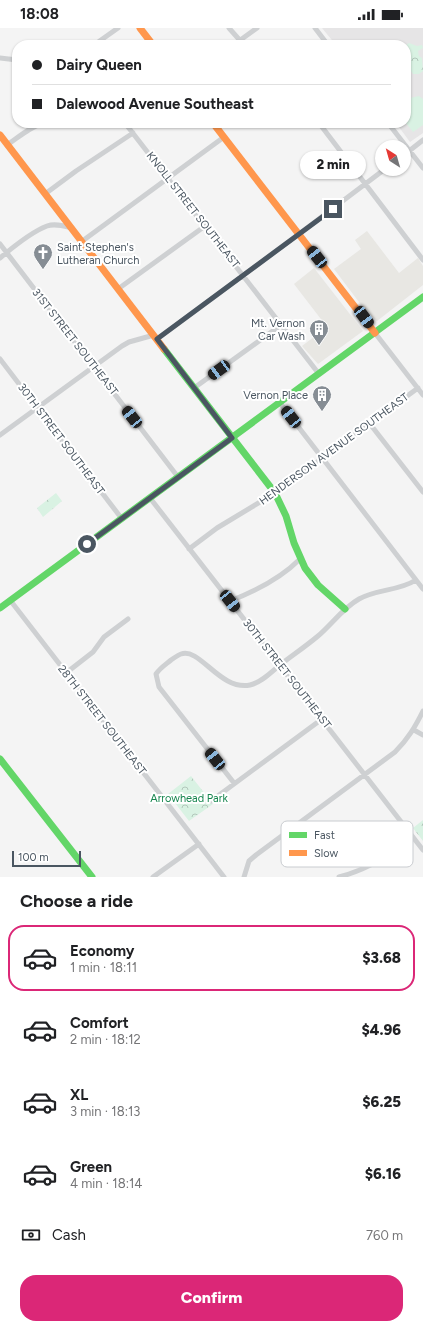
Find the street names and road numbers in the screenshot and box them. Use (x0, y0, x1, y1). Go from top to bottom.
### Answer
street label: KNOLL STREET SOUTHEAST (144, 149, 242, 271)
street label: 31ST STREET SOUTHEAST (29, 286, 121, 398)
street label: 30TH STREET SOUTHEAST (15, 381, 107, 497)
street label: HENDERSON AVENUE SOUTHEAST (257, 390, 411, 508)
street label: 30TH STREET SOUTHEAST (240, 617, 334, 731)
street label: 28TH STREET SOUTHEAST (55, 663, 149, 777)

